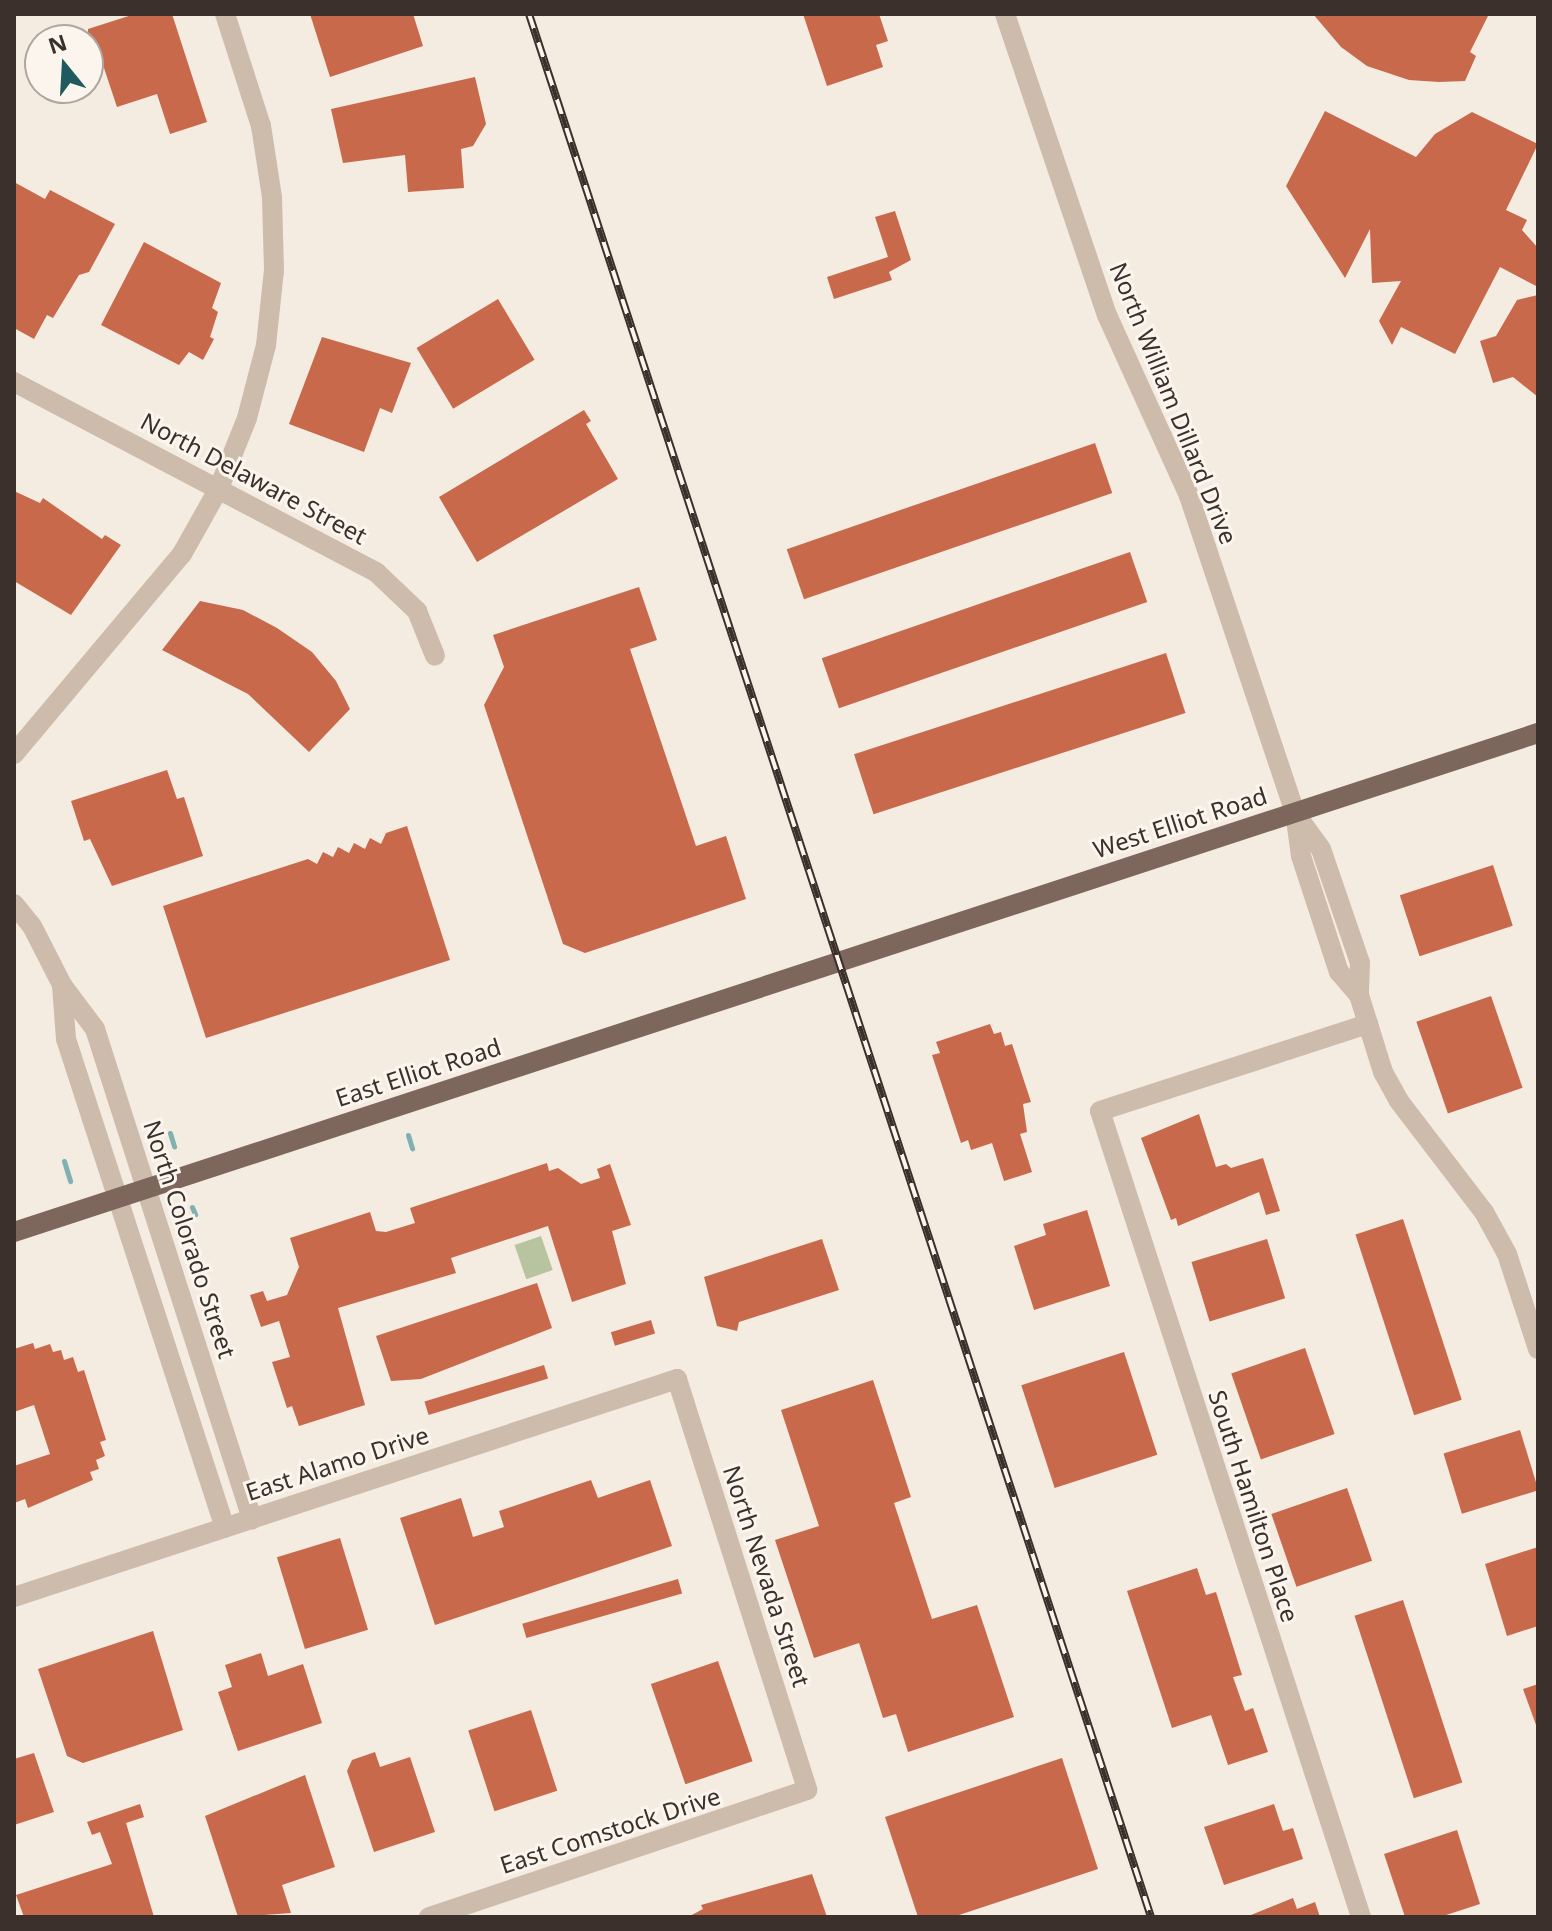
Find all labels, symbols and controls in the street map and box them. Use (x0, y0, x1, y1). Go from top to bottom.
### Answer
north arrow (24, 24, 104, 104)
text: N (44, 26, 70, 60)
street label: North William Dillard Drive (1104, 258, 1244, 548)
street label: North Delaware Street (136, 406, 372, 550)
street label: West Elliot Road (1090, 780, 1270, 864)
street label: East Elliot Road (332, 1032, 504, 1112)
street label: North Colorado Street (138, 1117, 242, 1361)
street label: South Hamilton Place (1203, 1387, 1305, 1625)
street label: East Alamo Drive (242, 1420, 432, 1506)
street label: North Nevada Street (718, 1462, 816, 1690)
street label: East Comstock Drive (496, 1781, 724, 1879)

